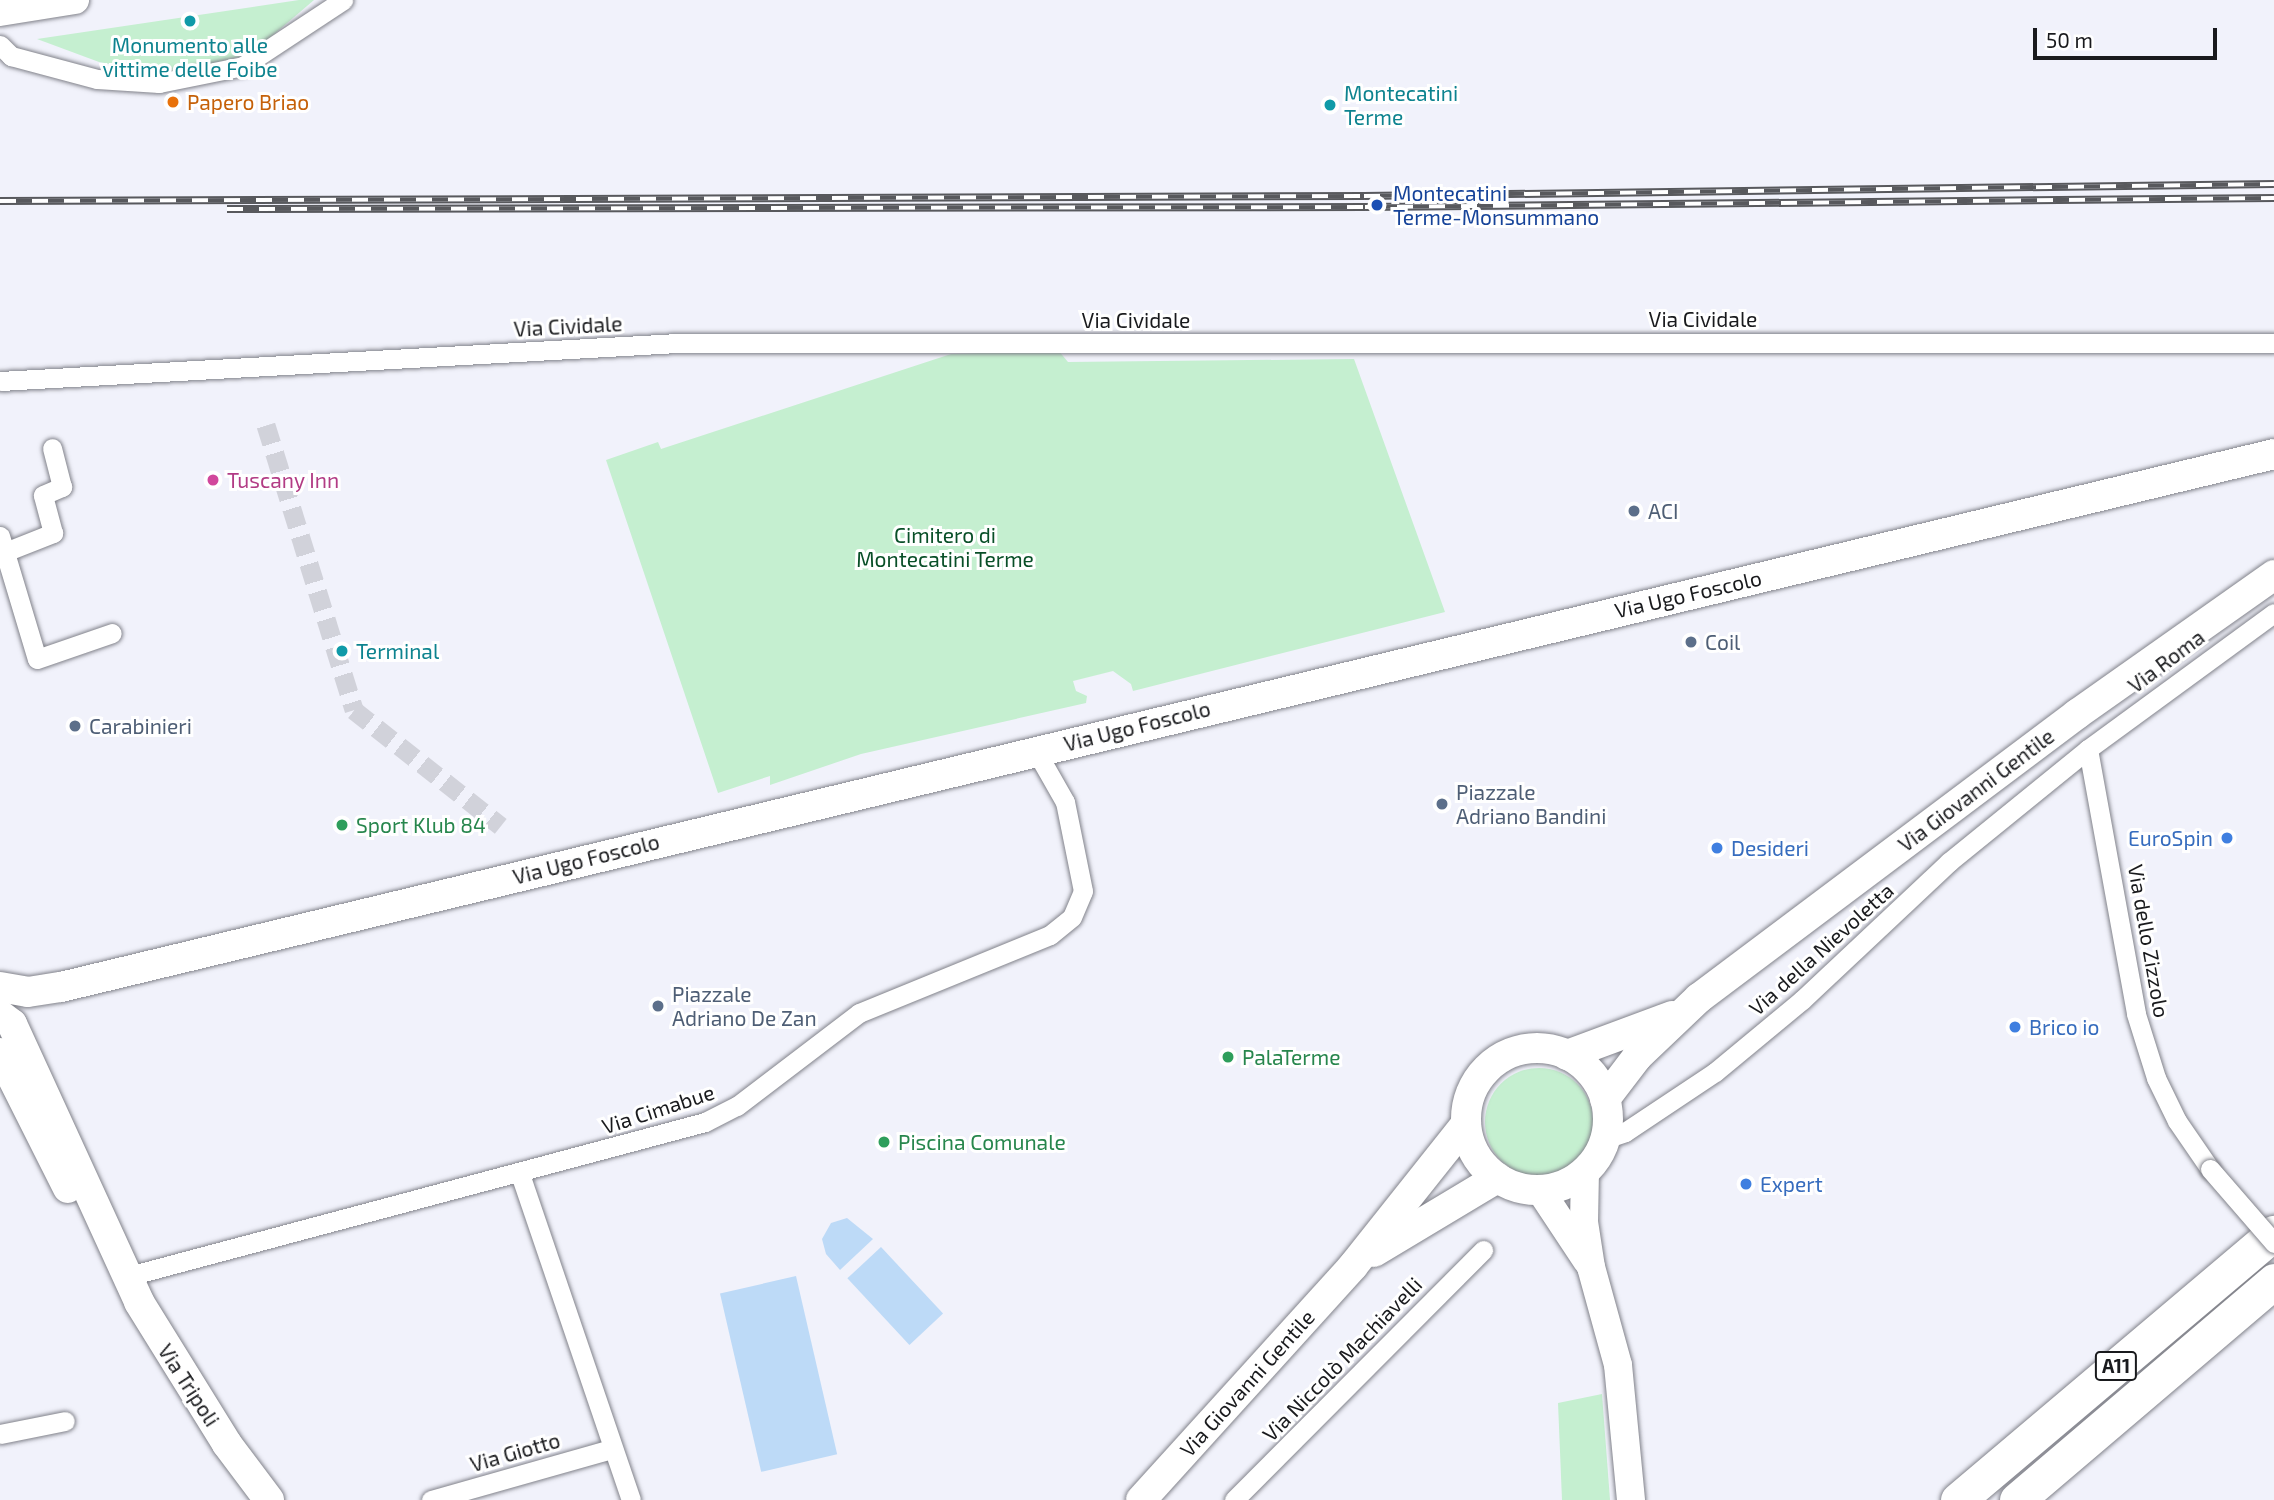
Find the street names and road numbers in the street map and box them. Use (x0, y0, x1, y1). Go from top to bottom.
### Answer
street label: Via Cividale (1649, 306, 1757, 332)
street label: Via Cividale (1082, 307, 1190, 333)
street label: Via Cividale (513, 311, 623, 341)
street label: Via Ugo Foscolo (1612, 565, 1764, 623)
street label: Via Roma (2123, 624, 2209, 698)
street label: Via Ugo Foscolo (1061, 696, 1213, 756)
street label: Via Giovanni Gentile (1893, 723, 2059, 857)
street label: Via Ugo Foscolo (510, 829, 662, 889)
street label: Via dello Zizzolo (2123, 862, 2175, 1020)
street label: Via della Nievoletta (1744, 878, 1898, 1020)
street label: Via Cimabue (599, 1079, 717, 1139)
street label: Via Niccolò Machiavelli (1257, 1272, 1427, 1446)
street label: Via Giovanni Gentile (1175, 1304, 1319, 1462)
street label: Via Tripoli (153, 1339, 225, 1431)
road number: A11 (2093, 1350, 2139, 1382)
street label: Via Giotto (467, 1427, 563, 1477)

